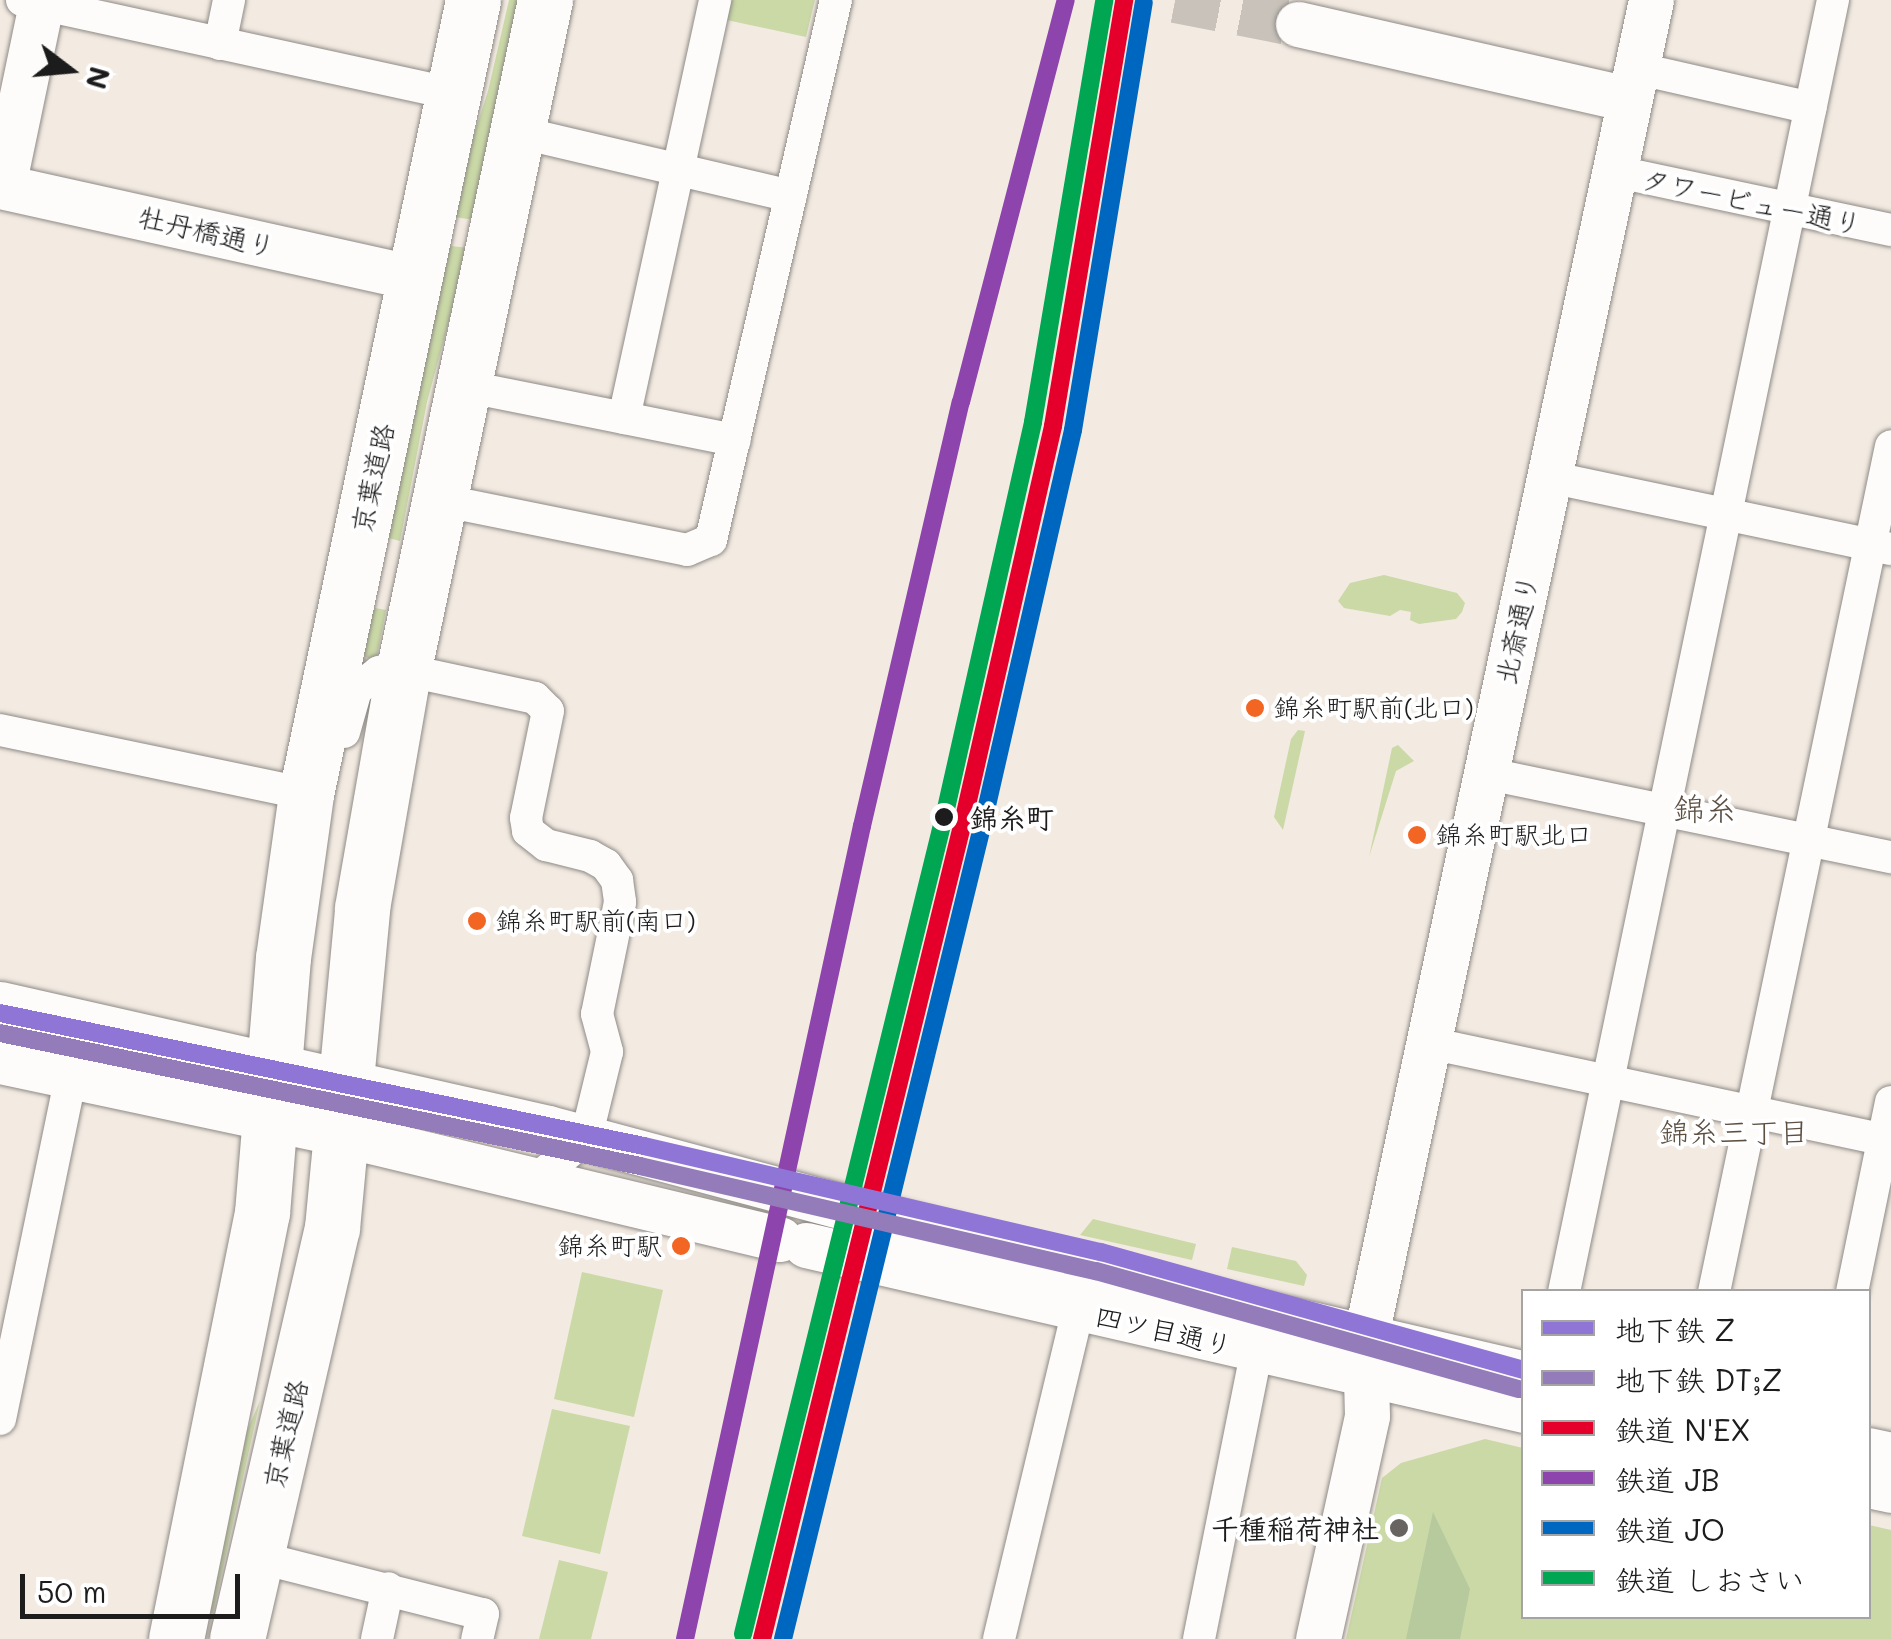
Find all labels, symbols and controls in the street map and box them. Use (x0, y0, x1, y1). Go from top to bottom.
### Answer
north arrow (20, 20, 120, 120)
text: N (79, 63, 119, 93)
street label: タワービュー通り (1639, 161, 1865, 241)
street label: 牡丹橋通り (135, 199, 279, 263)
street label: 京葉道路 (344, 420, 400, 536)
street label: 北斎通り (1488, 571, 1544, 687)
place label: 錦糸町駅前(北口) (1274, 692, 1474, 724)
marker: 錦糸町駅前(北口) (1245, 698, 1265, 718)
district label: 錦糸 (1673, 788, 1737, 826)
marker: 錦糸町 (927, 800, 961, 834)
place label: 錦糸町 (970, 800, 1054, 834)
place label: 錦糸町駅北口 (1436, 819, 1592, 851)
marker: 錦糸町駅北口 (1407, 825, 1427, 845)
place label: 錦糸町駅前(南口) (496, 905, 696, 937)
marker: 錦糸町駅前(南口) (467, 911, 487, 931)
district label: 錦糸三丁目 (1659, 1113, 1809, 1149)
place label: 錦糸町駅 (558, 1230, 662, 1262)
marker: 錦糸町駅 (671, 1236, 691, 1256)
legend (1521, 1289, 1871, 1619)
street label: 四ツ目通り (1092, 1298, 1236, 1362)
text: 地下鉄 Z (1615, 1309, 1735, 1349)
text: 地下鉄 DT;Z (1615, 1359, 1782, 1399)
street label: 京葉道路 (256, 1376, 314, 1492)
text: 鉄道 N'EX (1615, 1409, 1750, 1449)
text: 鉄道 JB (1615, 1459, 1720, 1499)
text: 鉄道 JO (1615, 1509, 1725, 1549)
place label: 千種稲荷神社 (1211, 1511, 1379, 1545)
marker: 千種稲荷神社 (1388, 1517, 1410, 1539)
scale bar (25, 1554, 245, 1616)
text: 鉄道 しおさい (1615, 1559, 1805, 1599)
text: 50 m (37, 1571, 107, 1611)

